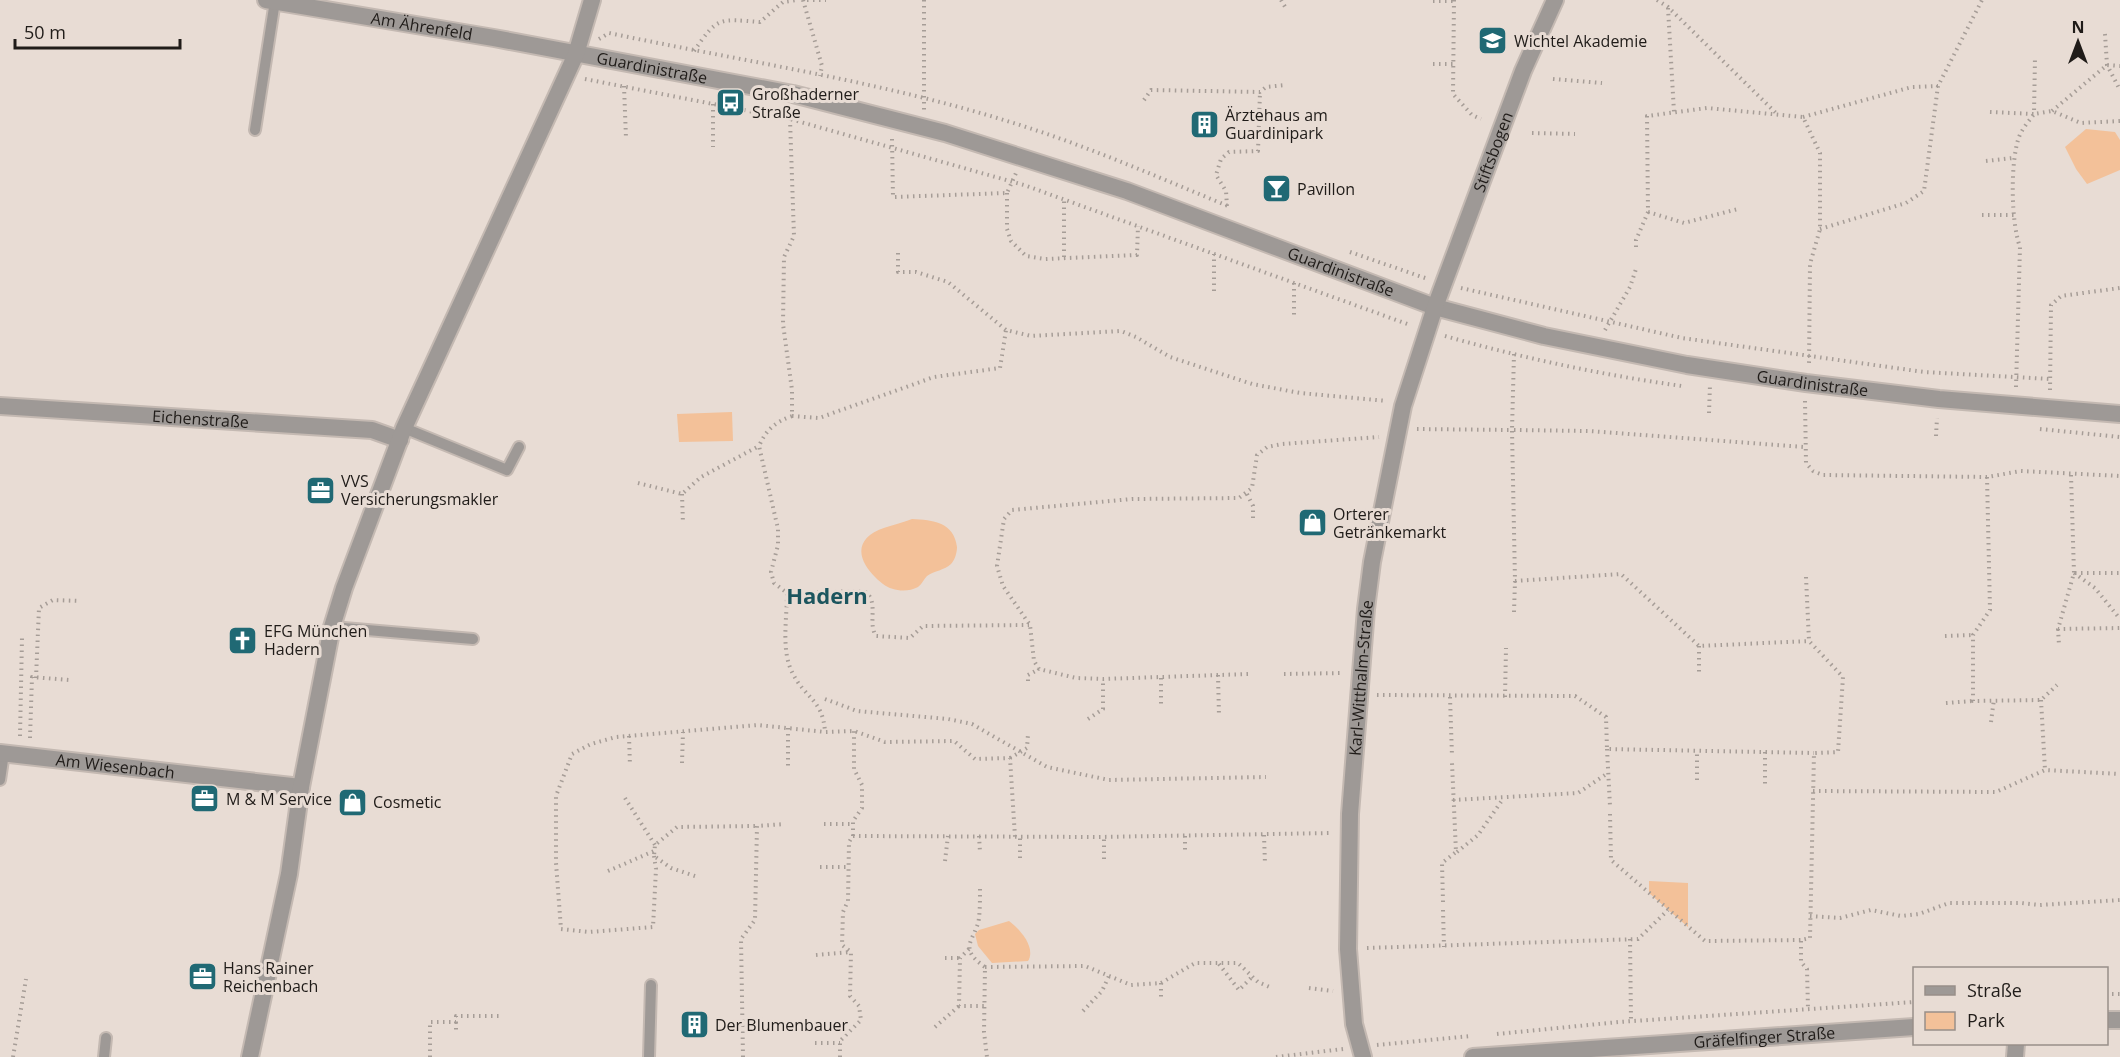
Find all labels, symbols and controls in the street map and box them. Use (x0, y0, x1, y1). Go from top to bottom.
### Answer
street label: Am Ährenfeld (369, 7, 474, 45)
scale bar (15, 12, 180, 50)
north arrow (2048, 12, 2108, 72)
text: N (2071, 16, 2085, 38)
text: 50 m (24, 20, 66, 44)
school or university icon: Wichtel Akademie (1477, 25, 1509, 57)
place label: Wichtel Akademie (1514, 30, 1647, 52)
street label: Guardinistraße (595, 46, 709, 89)
place label: Großhaderner Straße (752, 83, 860, 123)
bus stop icon: Großhaderner Straße (715, 87, 747, 119)
place label: Ärztehaus am Guardinipark (1225, 104, 1328, 144)
building icon: Ärztehaus am Guardinipark (1188, 108, 1220, 140)
street label: Stiftsbogen (1468, 109, 1518, 195)
bar icon: Pavillon (1260, 173, 1292, 205)
place label: Pavillon (1297, 178, 1355, 200)
street label: Guardinistraße (1285, 242, 1397, 302)
street label: Guardinistraße (1755, 365, 1870, 401)
street label: Eichenstraße (152, 405, 250, 433)
place label: VVS Versicherungsmakler (341, 470, 499, 510)
office icon: VVS Versicherungsmakler (304, 474, 336, 506)
place label: Orterer Getränkemarkt (1333, 503, 1447, 543)
shop icon: Orterer Getränkemarkt (1296, 507, 1328, 539)
district label: Hadern (786, 580, 868, 610)
street label: Karl-Witthalm-Straße (1344, 599, 1378, 757)
place label: EFG München Hadern (264, 620, 367, 660)
church icon: EFG München Hadern (227, 624, 259, 656)
street label: Am Wiesenbach (55, 748, 176, 784)
office icon: M & M Service (189, 783, 221, 815)
shop icon: Cosmetic (336, 786, 368, 818)
place label: M & M Service (226, 788, 332, 810)
place label: Cosmetic (373, 791, 442, 813)
place label: Hans Rainer Reichenbach (223, 957, 318, 997)
office icon: Hans Rainer Reichenbach (186, 961, 218, 993)
legend (1913, 967, 2108, 1045)
text: Straße (1967, 978, 2022, 1002)
text: Park (1967, 1008, 2005, 1032)
building icon: Der Blumenbauer (678, 1009, 710, 1041)
place label: Der Blumenbauer (715, 1014, 849, 1036)
street label: Gräfelfinger Straße (1693, 1021, 1836, 1053)

